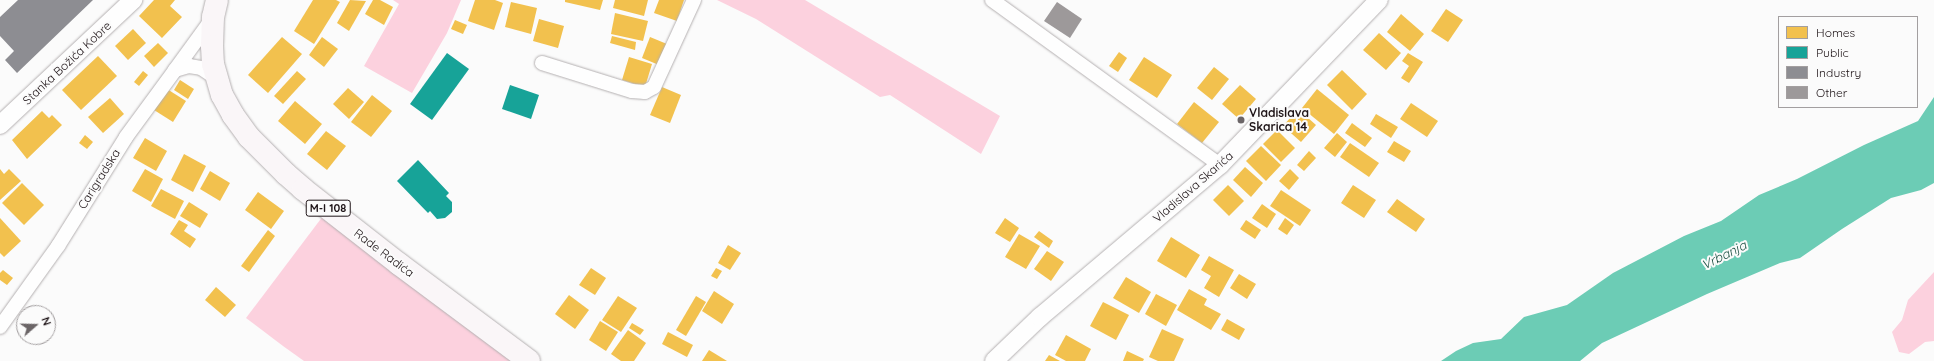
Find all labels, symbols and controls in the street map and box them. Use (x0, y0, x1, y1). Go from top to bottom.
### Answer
legend (1778, 16, 1918, 108)
street label: Stanka Božića Kobre (20, 18, 114, 108)
text: Homes (1816, 25, 1855, 40)
text: Public (1816, 45, 1849, 60)
text: Industry (1816, 65, 1861, 80)
text: Other (1816, 85, 1847, 100)
place label: Vladislava Skarica 14 (1249, 106, 1309, 134)
marker: Vladislava Skarica 14 (1236, 115, 1246, 125)
street label: Carigradska (75, 146, 123, 212)
street label: Vladislava Skarića (1150, 148, 1236, 226)
road number: M-I 108 (305, 199, 351, 217)
street label: Rade Radića (351, 226, 417, 280)
water label: Vrbanja (1699, 237, 1749, 273)
north arrow (16, 305, 56, 345)
text: N (38, 315, 54, 327)

